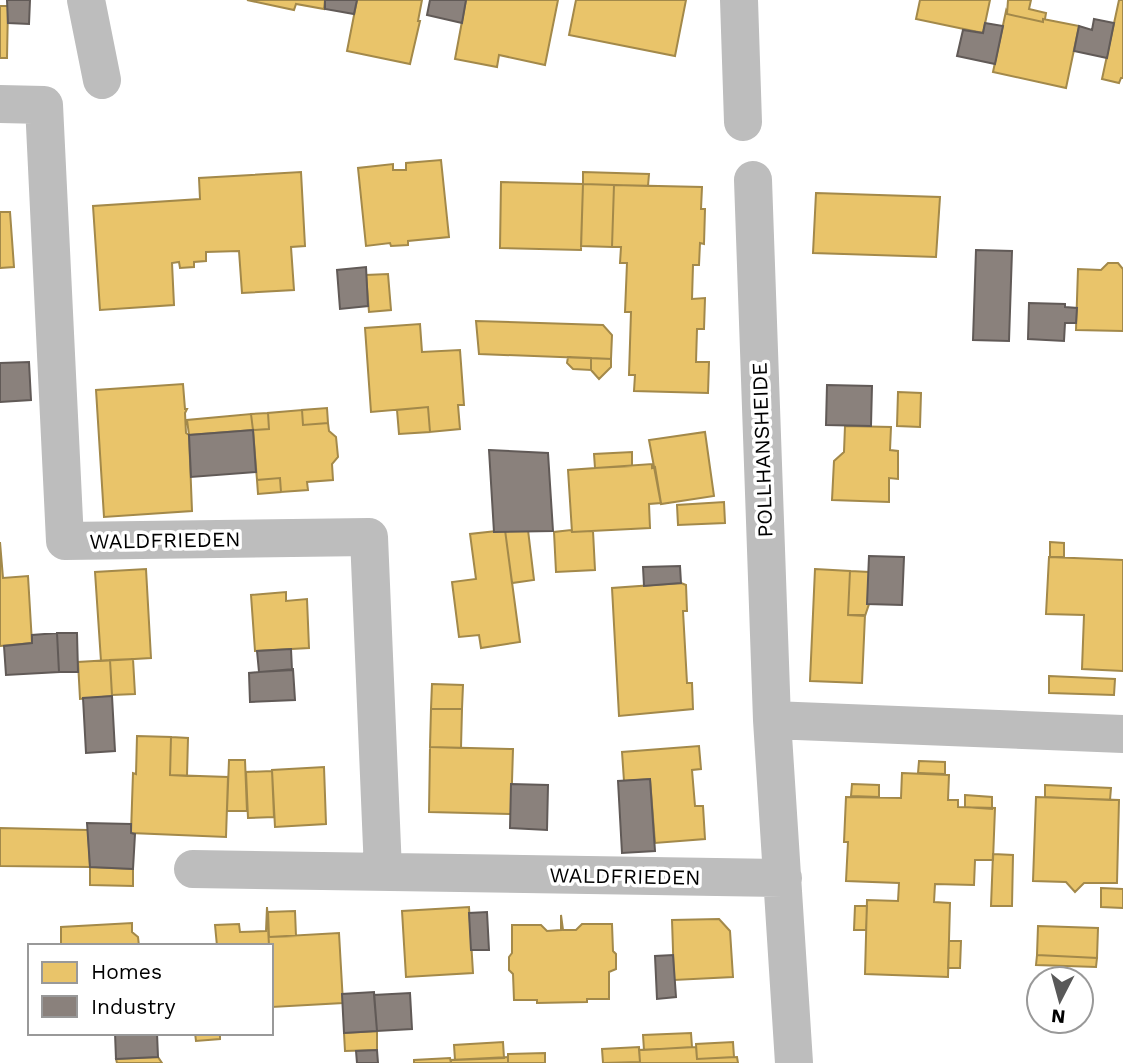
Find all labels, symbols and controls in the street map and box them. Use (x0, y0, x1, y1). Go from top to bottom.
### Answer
street label: POLLHANSHEIDE (746, 362, 778, 538)
street label: WALDFRIEDEN (89, 526, 241, 554)
street label: WALDFRIEDEN (549, 862, 701, 890)
legend (28, 944, 273, 1035)
text: Homes (91, 959, 162, 984)
north arrow (1025, 965, 1095, 1035)
text: Industry (91, 994, 176, 1019)
text: N (1050, 1004, 1066, 1029)

